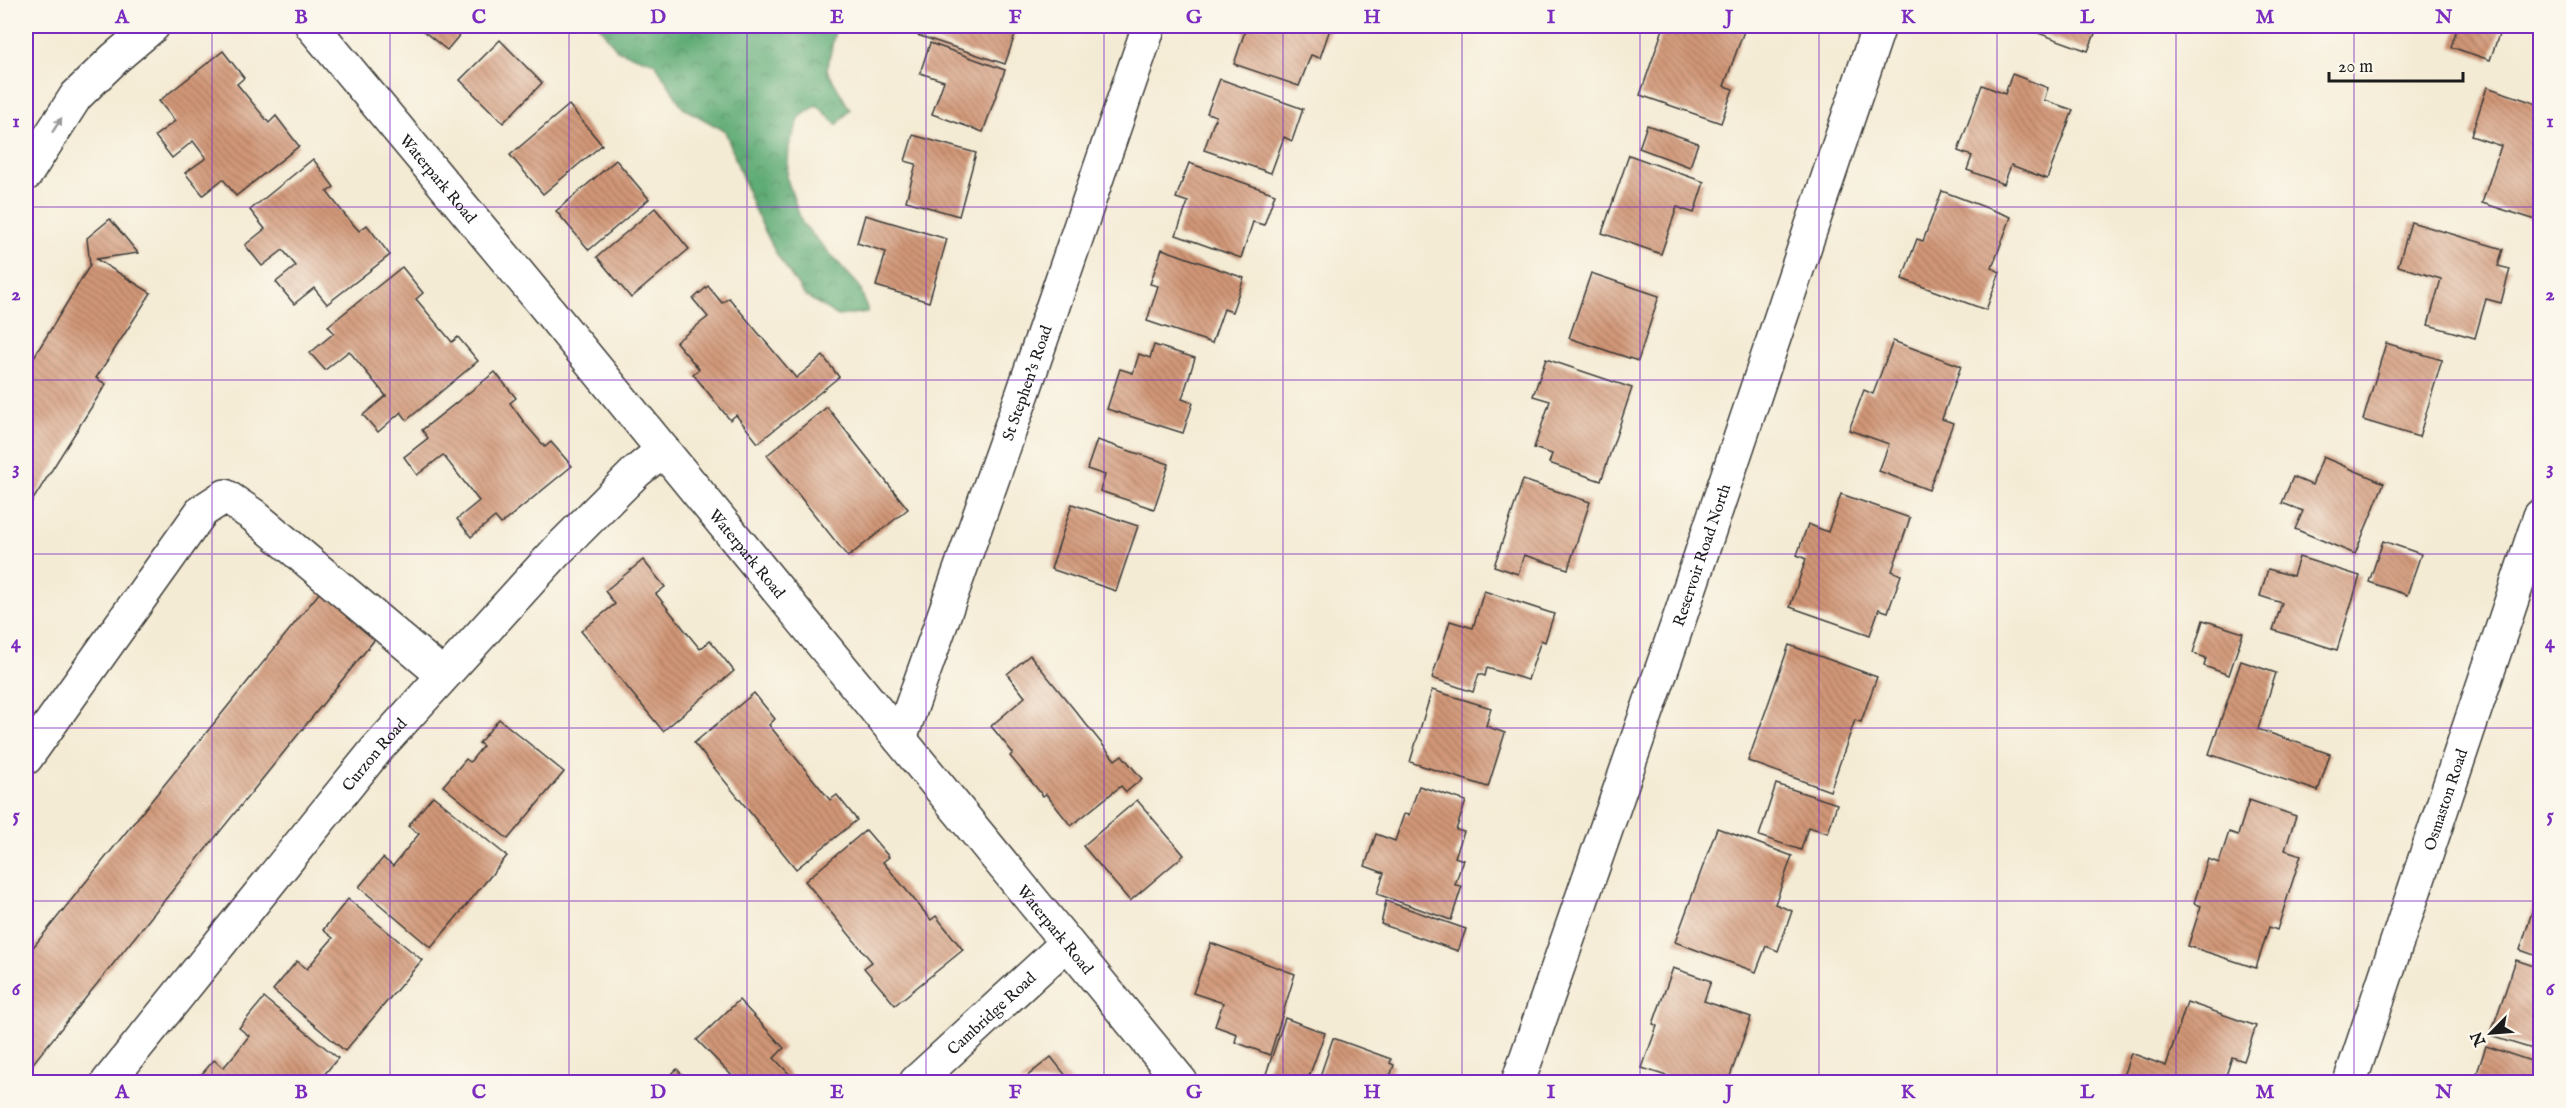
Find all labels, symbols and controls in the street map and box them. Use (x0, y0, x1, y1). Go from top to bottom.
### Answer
text: A (114, 5, 130, 30)
text: B (294, 5, 308, 30)
text: C (472, 5, 486, 30)
text: D (650, 5, 666, 30)
text: E (830, 5, 844, 30)
text: F (1009, 5, 1022, 30)
text: G (1186, 5, 1203, 30)
text: H (1363, 5, 1381, 30)
text: I (1547, 5, 1556, 30)
text: J (1722, 5, 1734, 30)
text: K (1901, 5, 1917, 30)
text: L (2080, 5, 2095, 30)
text: M (2256, 5, 2275, 30)
text: N (2434, 5, 2453, 30)
scale bar (2329, 45, 2462, 83)
text: 20 m (2338, 56, 2373, 79)
text: 1 (12, 109, 20, 134)
text: 1 (2546, 109, 2554, 134)
one-way arrow (52, 117, 63, 133)
street label: Waterpark Road (394, 131, 480, 228)
text: 2 (11, 282, 21, 307)
text: 2 (2545, 282, 2555, 307)
street label: St Stephen's Road (999, 323, 1058, 444)
text: 3 (12, 456, 20, 481)
text: 3 (2546, 456, 2554, 481)
street label: Reservoir Road North (1670, 481, 1736, 629)
street label: Waterpark Road (704, 506, 789, 604)
text: 4 (11, 630, 22, 655)
text: 4 (2545, 630, 2556, 655)
street label: Curzon Road (339, 715, 412, 796)
street label: Osmaston Road (2420, 746, 2473, 854)
text: 5 (12, 803, 20, 828)
text: 5 (2546, 803, 2554, 828)
street label: Waterpark Road (1012, 882, 1097, 980)
street label: Cambridge Road (944, 968, 1041, 1060)
text: 6 (12, 977, 22, 1002)
text: 6 (2546, 977, 2556, 1002)
north arrow (2461, 1003, 2521, 1063)
text: N (2467, 1028, 2492, 1050)
text: A (114, 1080, 130, 1105)
text: B (294, 1080, 308, 1105)
text: C (472, 1080, 486, 1105)
text: D (650, 1080, 666, 1105)
text: E (830, 1080, 844, 1105)
text: F (1009, 1080, 1022, 1105)
text: G (1186, 1080, 1203, 1105)
text: H (1363, 1080, 1381, 1105)
text: I (1547, 1080, 1556, 1105)
text: J (1722, 1080, 1734, 1105)
text: K (1901, 1080, 1917, 1105)
text: L (2080, 1080, 2095, 1105)
text: M (2256, 1080, 2275, 1105)
text: N (2434, 1080, 2453, 1105)

